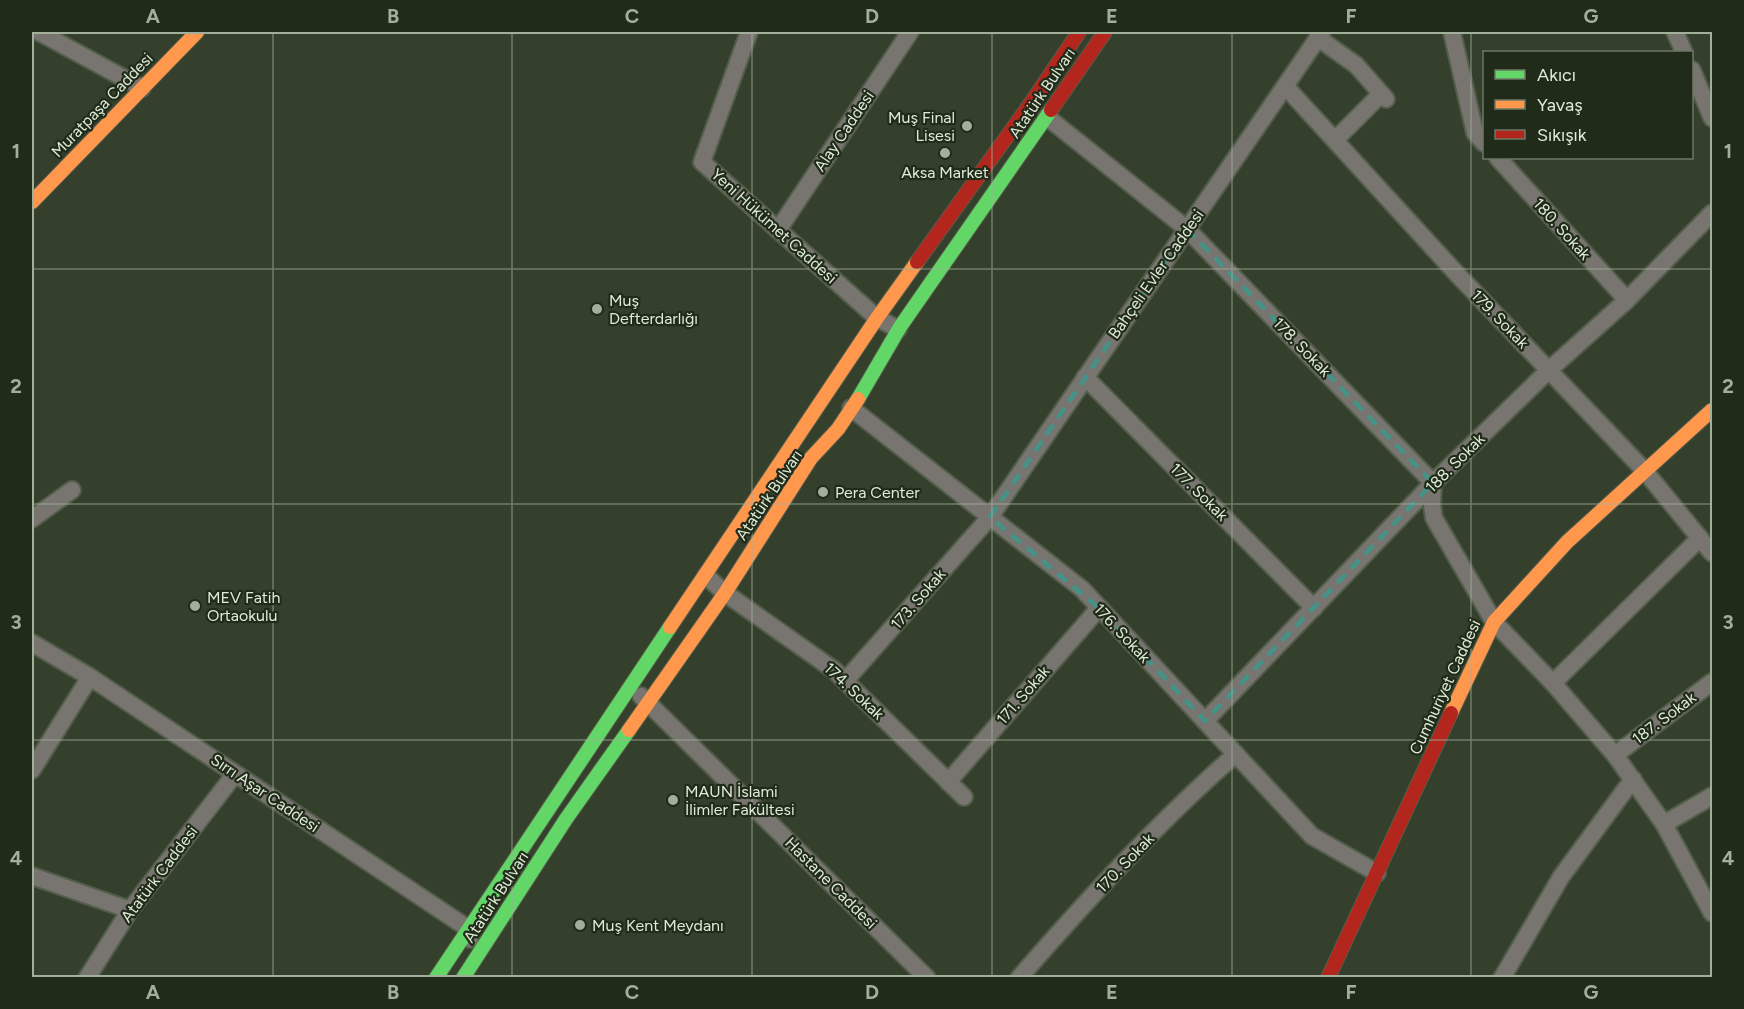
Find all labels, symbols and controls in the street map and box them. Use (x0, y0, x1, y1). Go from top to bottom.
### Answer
text: A (146, 4, 161, 28)
text: B (387, 4, 399, 28)
text: C (625, 4, 639, 28)
text: D (865, 4, 879, 28)
text: E (1106, 4, 1118, 28)
text: F (1345, 4, 1357, 28)
text: G (1584, 4, 1599, 28)
street label: Atatürk Bulvarı (1005, 44, 1079, 142)
street label: Muratpaşa Caddesi (47, 49, 157, 161)
legend (1483, 51, 1693, 159)
text: Akıcı (1537, 64, 1576, 86)
street label: Alay Caddesi (810, 87, 878, 175)
text: Yavaş (1537, 94, 1583, 116)
place label: Muş Final Lisesi (888, 108, 955, 145)
marker: Muş Final Lisesi (960, 119, 974, 133)
text: Sıkışık (1537, 124, 1587, 146)
text: 1 (12, 139, 20, 163)
text: 1 (1724, 139, 1732, 163)
marker: Aksa Market (938, 146, 952, 160)
place label: Aksa Market (901, 163, 989, 182)
street label: Yeni Hükümet Caddesi (707, 165, 841, 287)
street label: 180. Sokak (1529, 194, 1595, 264)
street label: Bahçeli Evler Caddesi (1104, 206, 1208, 342)
street label: 179. Sokak (1467, 286, 1533, 352)
place label: Muş Defterdarlığı (609, 291, 698, 328)
marker: Muş Defterdarlığı (590, 302, 604, 316)
street label: 178. Sokak (1269, 313, 1335, 381)
text: 2 (10, 374, 22, 398)
text: 2 (1722, 374, 1734, 398)
street label: 188. Sokak (1421, 429, 1489, 497)
street label: Atatürk Bulvarı (732, 446, 806, 544)
street label: 177. Sokak (1166, 459, 1232, 525)
place label: Pera Center (835, 483, 920, 502)
marker: Pera Center (816, 485, 830, 499)
street label: 173. Sokak (887, 565, 950, 633)
place label: MEV Fatih Ortaokulu (207, 588, 281, 625)
marker: MEV Fatih Ortaokulu (188, 599, 202, 613)
street label: 176. Sokak (1090, 599, 1154, 667)
text: 3 (10, 610, 22, 634)
text: 3 (1722, 610, 1734, 634)
street label: Cumhuriyet Caddesi (1405, 617, 1485, 757)
street label: 174. Sokak (820, 658, 888, 724)
street label: 171. Sokak (992, 662, 1054, 728)
street label: 187. Sokak (1628, 688, 1700, 748)
street label: Sırrı Aşar Caddesi (207, 750, 323, 836)
place label: MAUN İslami İlimler Fakültesi (685, 782, 795, 819)
marker: MAUN İslami İlimler Fakültesi (666, 793, 680, 807)
street label: Atatürk Caddesi (117, 822, 201, 926)
street label: 170. Sokak (1092, 829, 1158, 897)
street label: Hastane Caddesi (781, 833, 881, 933)
text: 4 (10, 846, 23, 870)
text: 4 (1722, 846, 1735, 870)
street label: Atatürk Bulvarı (460, 848, 532, 946)
place label: Muş Kent Meydanı (592, 916, 724, 935)
marker: Muş Kent Meydanı (573, 918, 587, 932)
text: A (146, 980, 161, 1004)
text: B (387, 980, 399, 1004)
text: C (625, 980, 639, 1004)
text: D (865, 980, 879, 1004)
text: E (1106, 980, 1118, 1004)
text: F (1345, 980, 1357, 1004)
text: G (1584, 980, 1599, 1004)

